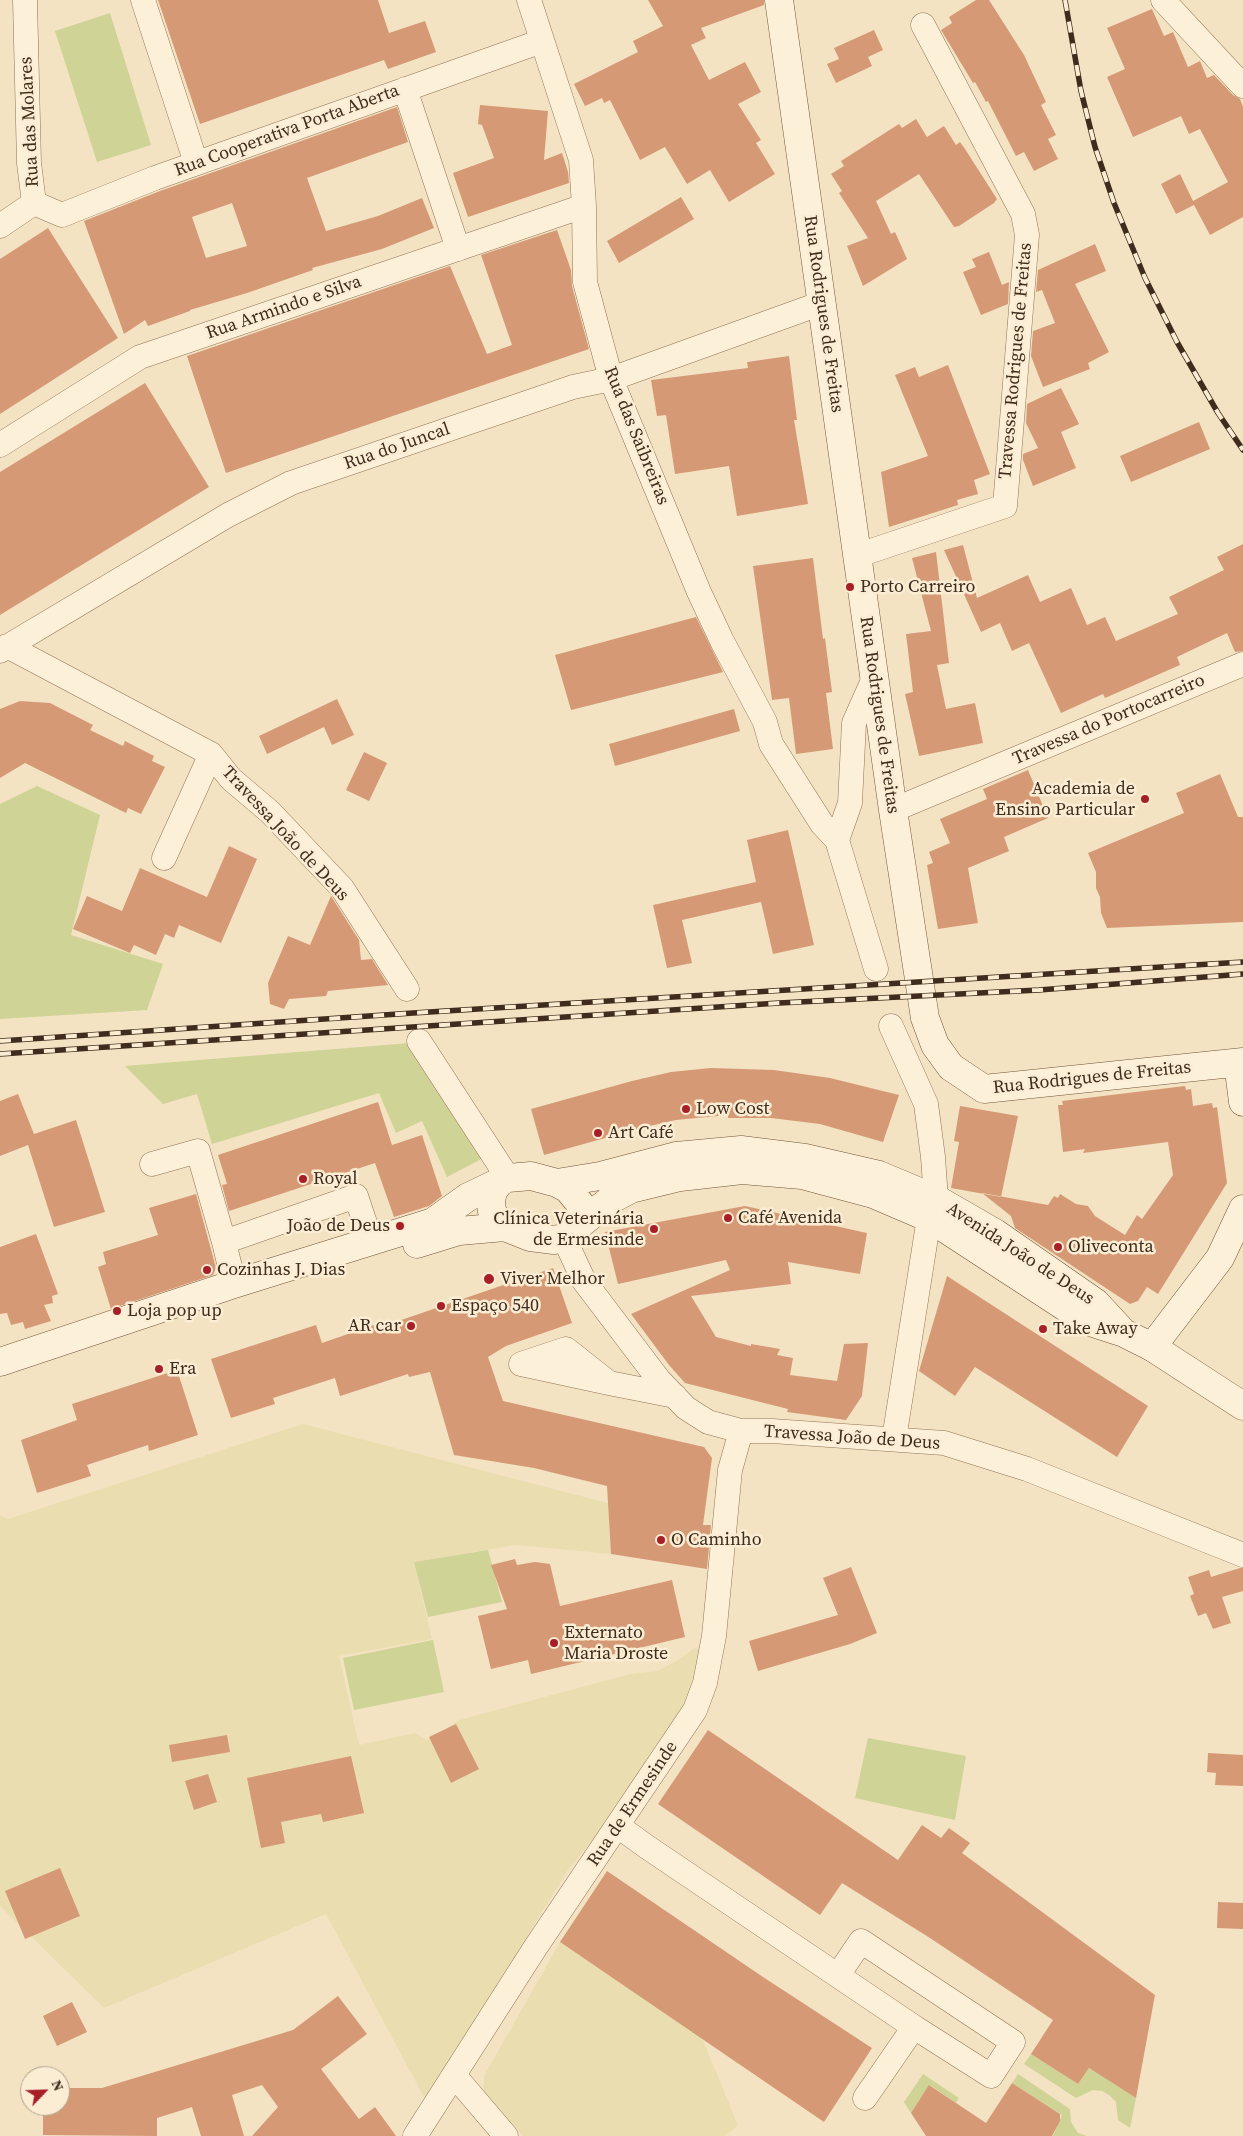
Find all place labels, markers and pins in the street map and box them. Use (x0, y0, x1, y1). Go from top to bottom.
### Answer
place label: Porto Carreiro (860, 576, 975, 598)
marker: Porto Carreiro (844, 581, 856, 593)
place label: Academia de Ensino Particular (995, 778, 1135, 821)
marker: Academia de Ensino Particular (1139, 793, 1151, 805)
place label: Low Cost (696, 1098, 769, 1120)
marker: Low Cost (680, 1103, 692, 1115)
place label: Art Café (608, 1122, 674, 1144)
marker: Art Café (592, 1127, 604, 1139)
place label: Royal (313, 1168, 358, 1190)
marker: Royal (297, 1173, 309, 1185)
place label: Café Avenida (738, 1207, 842, 1229)
place label: Clínica Veterinária de Ermesinde (493, 1208, 644, 1250)
marker: Café Avenida (722, 1212, 734, 1224)
place label: João de Deus (287, 1215, 390, 1237)
marker: João de Deus (394, 1220, 406, 1232)
marker: Clínica Veterinária de Ermesinde (648, 1223, 660, 1235)
place label: Oliveconta (1068, 1236, 1154, 1258)
marker: Oliveconta (1052, 1241, 1064, 1253)
place label: Cozinhas J. Dias (217, 1259, 345, 1281)
marker: Cozinhas J. Dias (201, 1264, 213, 1276)
place label: Viver Melhor (500, 1268, 605, 1290)
marker: Viver Melhor (482, 1272, 496, 1286)
place label: Espaço 540 (451, 1295, 539, 1317)
place label: Loja pop up (127, 1300, 222, 1322)
marker: Espaço 540 (435, 1300, 447, 1312)
marker: Loja pop up (111, 1305, 123, 1317)
place label: AR car (348, 1315, 401, 1337)
place label: Take Away (1053, 1318, 1138, 1340)
marker: AR car (405, 1320, 417, 1332)
marker: Take Away (1037, 1323, 1049, 1335)
place label: Era (169, 1358, 196, 1380)
marker: Era (153, 1363, 165, 1375)
place label: O Caminho (671, 1529, 762, 1551)
marker: O Caminho (655, 1534, 667, 1546)
place label: Externato Maria Droste (564, 1622, 668, 1665)
marker: Externato Maria Droste (548, 1637, 560, 1649)

